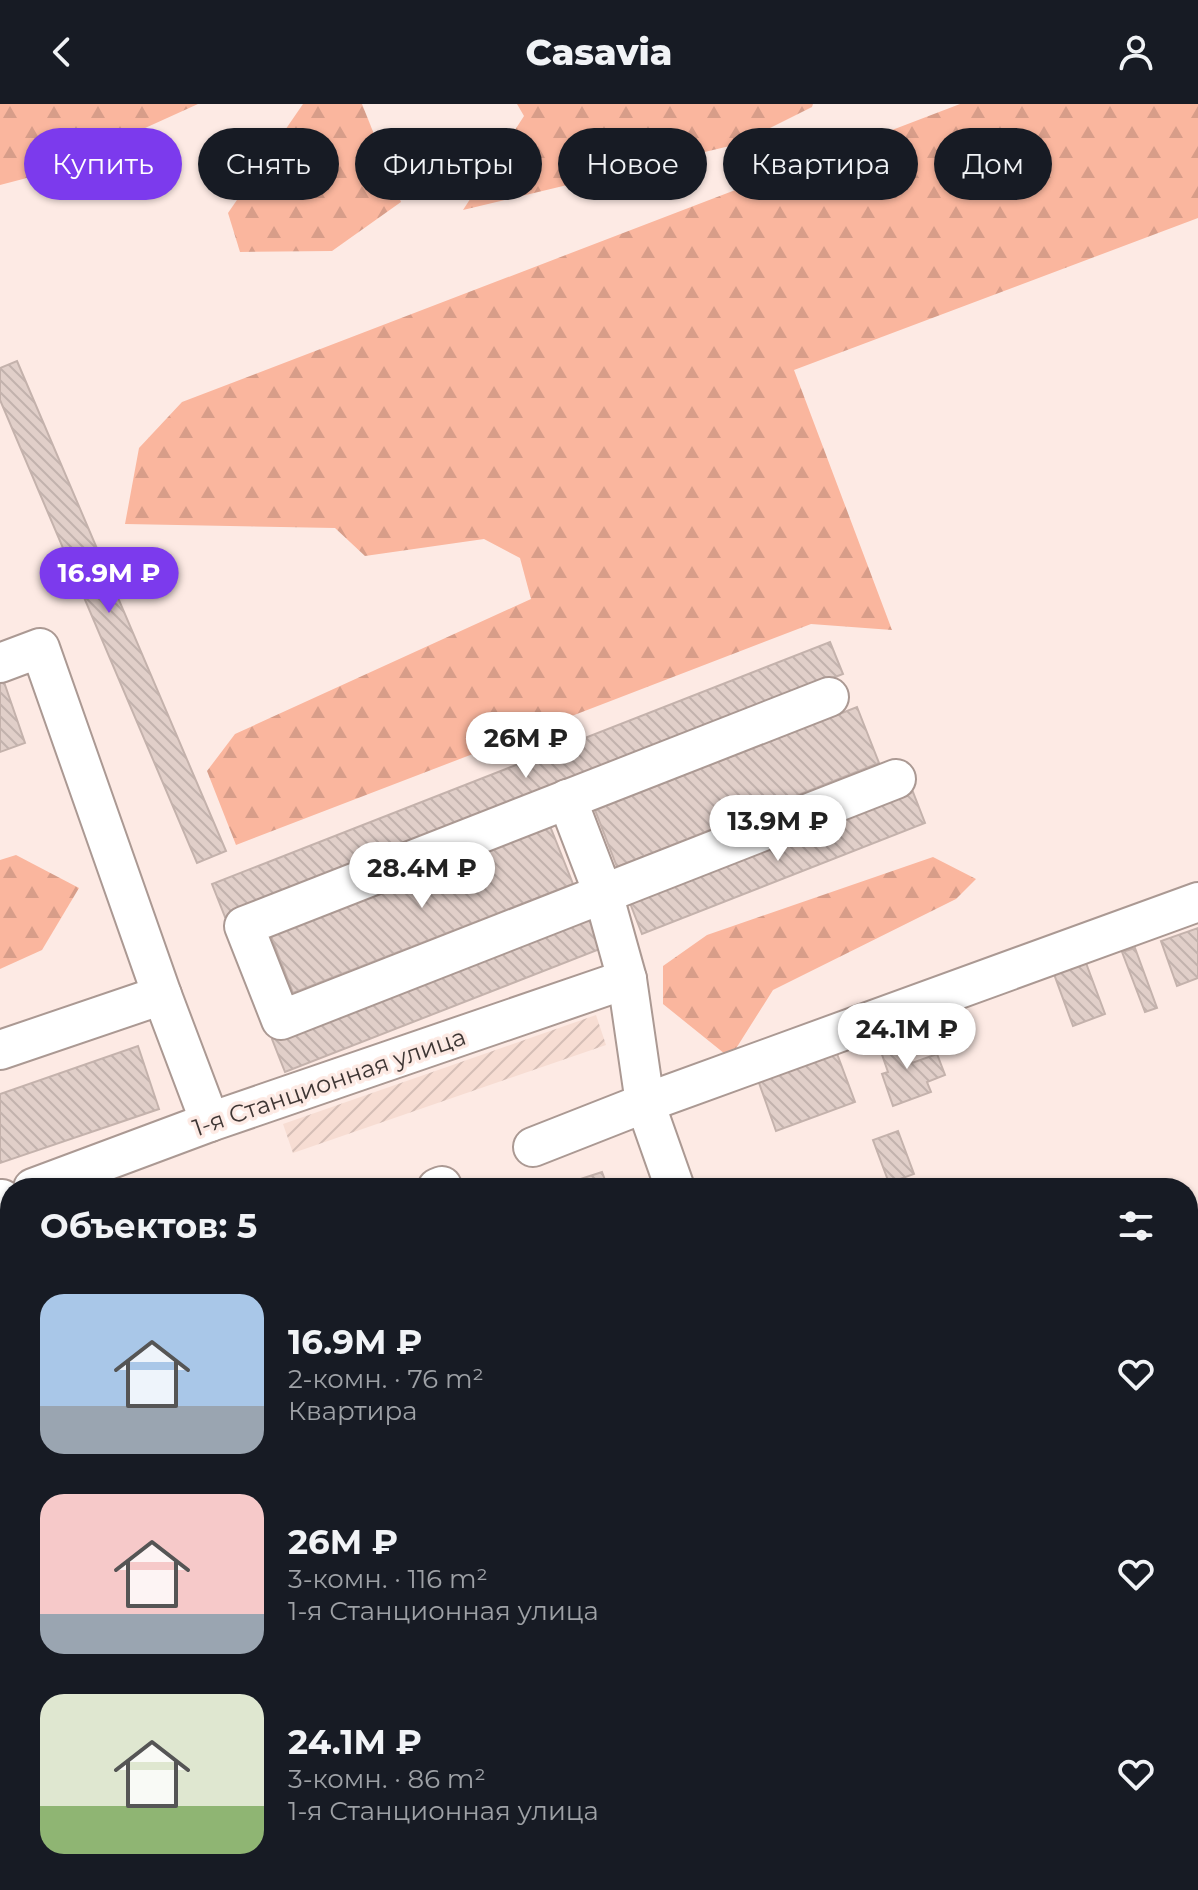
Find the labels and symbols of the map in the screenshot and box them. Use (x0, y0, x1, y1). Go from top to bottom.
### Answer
pin: 16.9M ₽ (35, 547, 183, 615)
pin: 26M ₽ (470, 712, 582, 780)
pin: 13.9M ₽ (704, 795, 852, 863)
pin: 28.4M ₽ (348, 842, 496, 910)
pin: 24.1M ₽ (833, 1003, 981, 1071)
street label: 1-я Станционная улица (189, 1022, 469, 1142)

